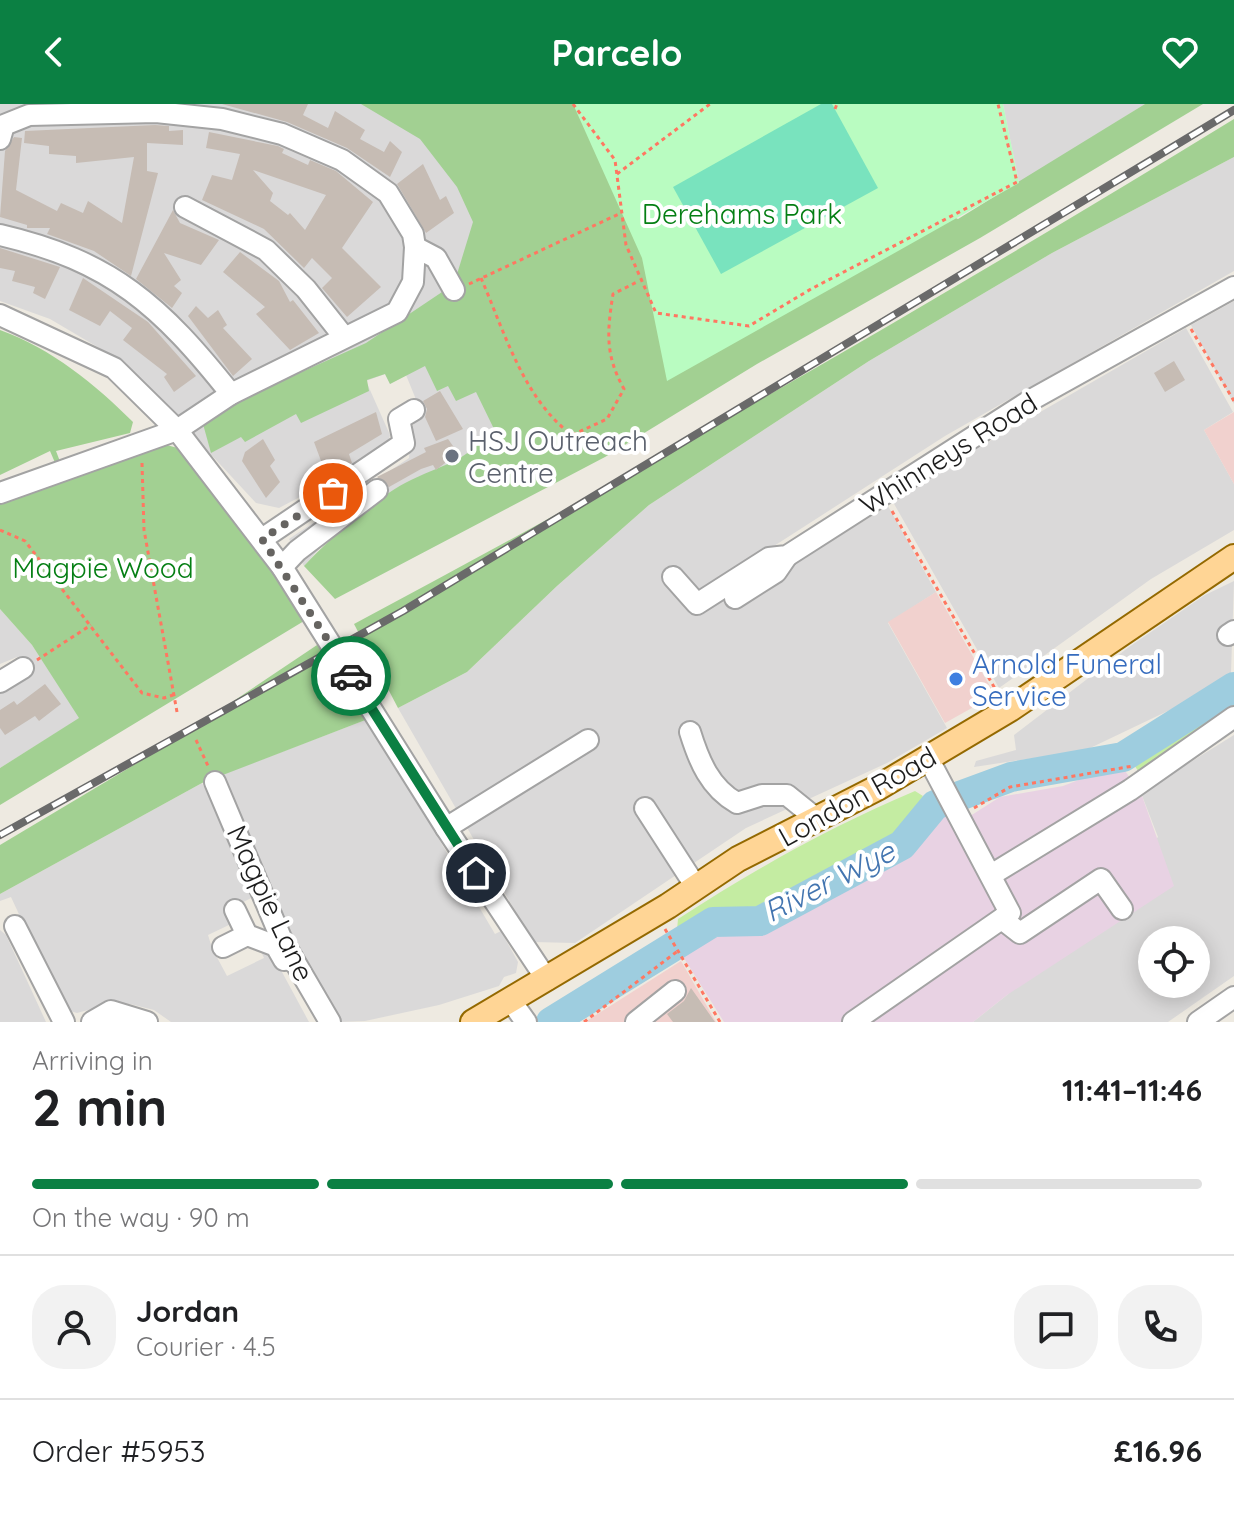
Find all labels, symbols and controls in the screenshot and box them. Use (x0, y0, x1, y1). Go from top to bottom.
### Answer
icon: back (32, 30, 76, 74)
text: Parcelo (552, 30, 682, 75)
icon: heart (1158, 30, 1202, 74)
park label: Derehams Park (642, 196, 842, 231)
street label: Whinneys Road (853, 384, 1043, 522)
place label: HSJ Outreach Centre (468, 423, 648, 490)
marker: HSJ Outreach Centre (443, 447, 461, 465)
pin (299, 459, 367, 527)
icon: bag (311, 471, 355, 515)
park label: Magpie Wood (12, 550, 194, 585)
courier (311, 636, 391, 716)
place label: Arnold Funeral Service (972, 646, 1162, 713)
icon: car (329, 654, 373, 698)
marker: Arnold Funeral Service (947, 670, 965, 688)
street label: London Road (772, 738, 942, 854)
street label: Magpie Lane (220, 820, 322, 986)
water label: River Wye (757, 831, 902, 930)
pin (442, 839, 510, 907)
icon: home (454, 851, 498, 895)
map controls (1138, 926, 1210, 998)
button: locate (1138, 926, 1210, 998)
text: Arriving in (32, 1044, 153, 1077)
text: 11:41–11:46 (1062, 1071, 1202, 1109)
text: 2 min (32, 1074, 167, 1139)
text: On the way · 90 m (32, 1201, 250, 1234)
button: person (32, 1285, 116, 1369)
button: chat (1014, 1285, 1098, 1369)
button: phone (1118, 1285, 1202, 1369)
text: Jordan (136, 1292, 239, 1330)
text: Courier · 4.5 (136, 1330, 276, 1363)
text: Order #5953 (32, 1432, 206, 1470)
text: £16.96 (1114, 1432, 1202, 1470)

